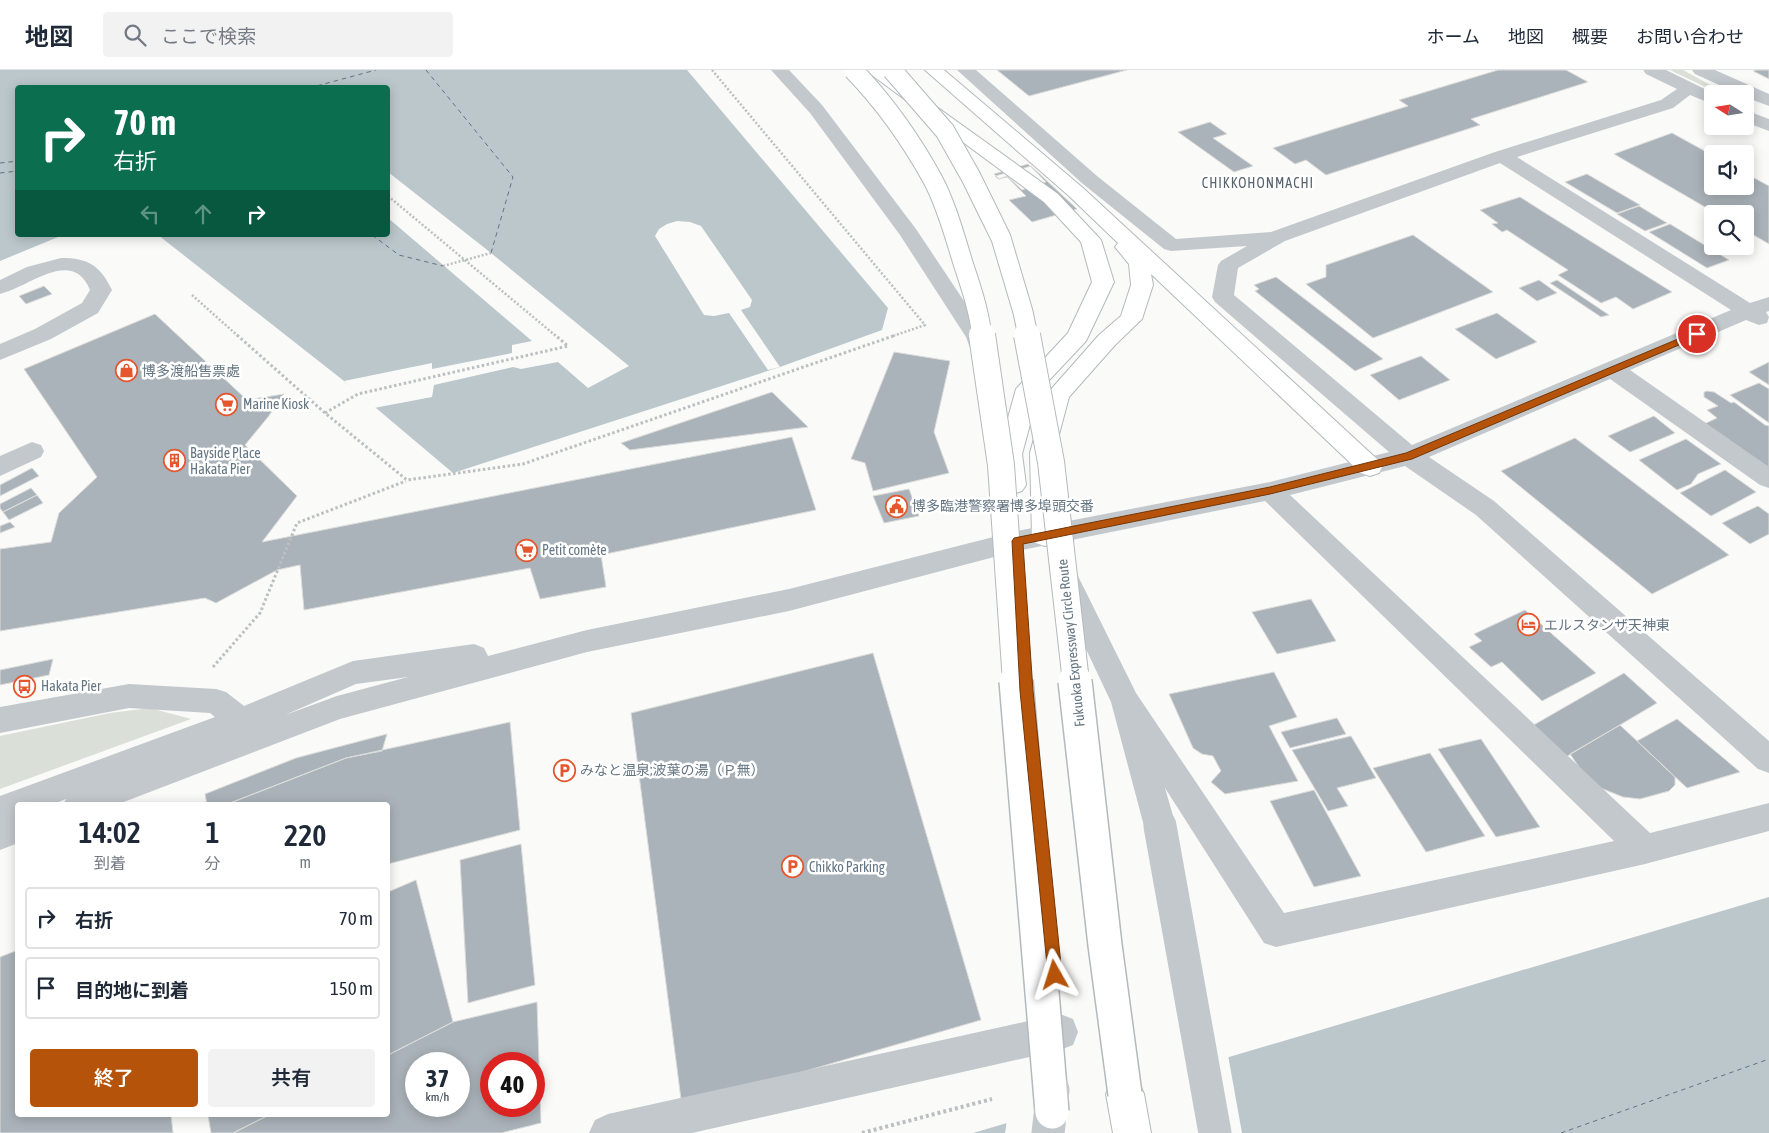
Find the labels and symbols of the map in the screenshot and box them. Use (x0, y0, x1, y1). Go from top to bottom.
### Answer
north arrow (1704, 85, 1754, 135)
district label: CHIKKOHONMACHI (1202, 175, 1314, 191)
pin (1676, 313, 1718, 355)
shop icon: 博多渡船售票處 (114, 359, 138, 383)
place label: 博多渡船售票處 (142, 363, 240, 379)
supermarket icon: Marine Kiosk (215, 392, 239, 416)
place label: Marine Kiosk (243, 396, 309, 412)
place label: Bayside Place Hakata Pier (190, 445, 261, 477)
building icon: Bayside Place Hakata Pier (162, 449, 186, 473)
public building icon: 博多臨港警察署博多埠頭交番 (884, 494, 908, 518)
place label: 博多臨港警察署博多埠頭交番 (912, 498, 1094, 514)
supermarket icon: Petit comète (514, 538, 538, 562)
place label: Petit comète (542, 542, 607, 558)
street label: Fukuoka Expressway Circle Route (1054, 558, 1088, 728)
hotel icon: エルスタンザ天神東 (1516, 613, 1540, 637)
place label: エルスタンザ天神東 (1544, 617, 1670, 633)
bus stop icon: Hakata Pier (13, 674, 37, 698)
place label: Hakata Pier (41, 678, 102, 694)
parking icon: みなと温泉;波葉の湯（Ｐ無） (552, 758, 576, 782)
place label: みなと温泉;波葉の湯（Ｐ無） (580, 762, 765, 778)
parking icon: Chikko Parking (781, 855, 805, 879)
place label: Chikko Parking (809, 859, 885, 875)
position arrow (1028, 948, 1080, 1000)
speed limit sign: 40 (480, 1052, 545, 1117)

